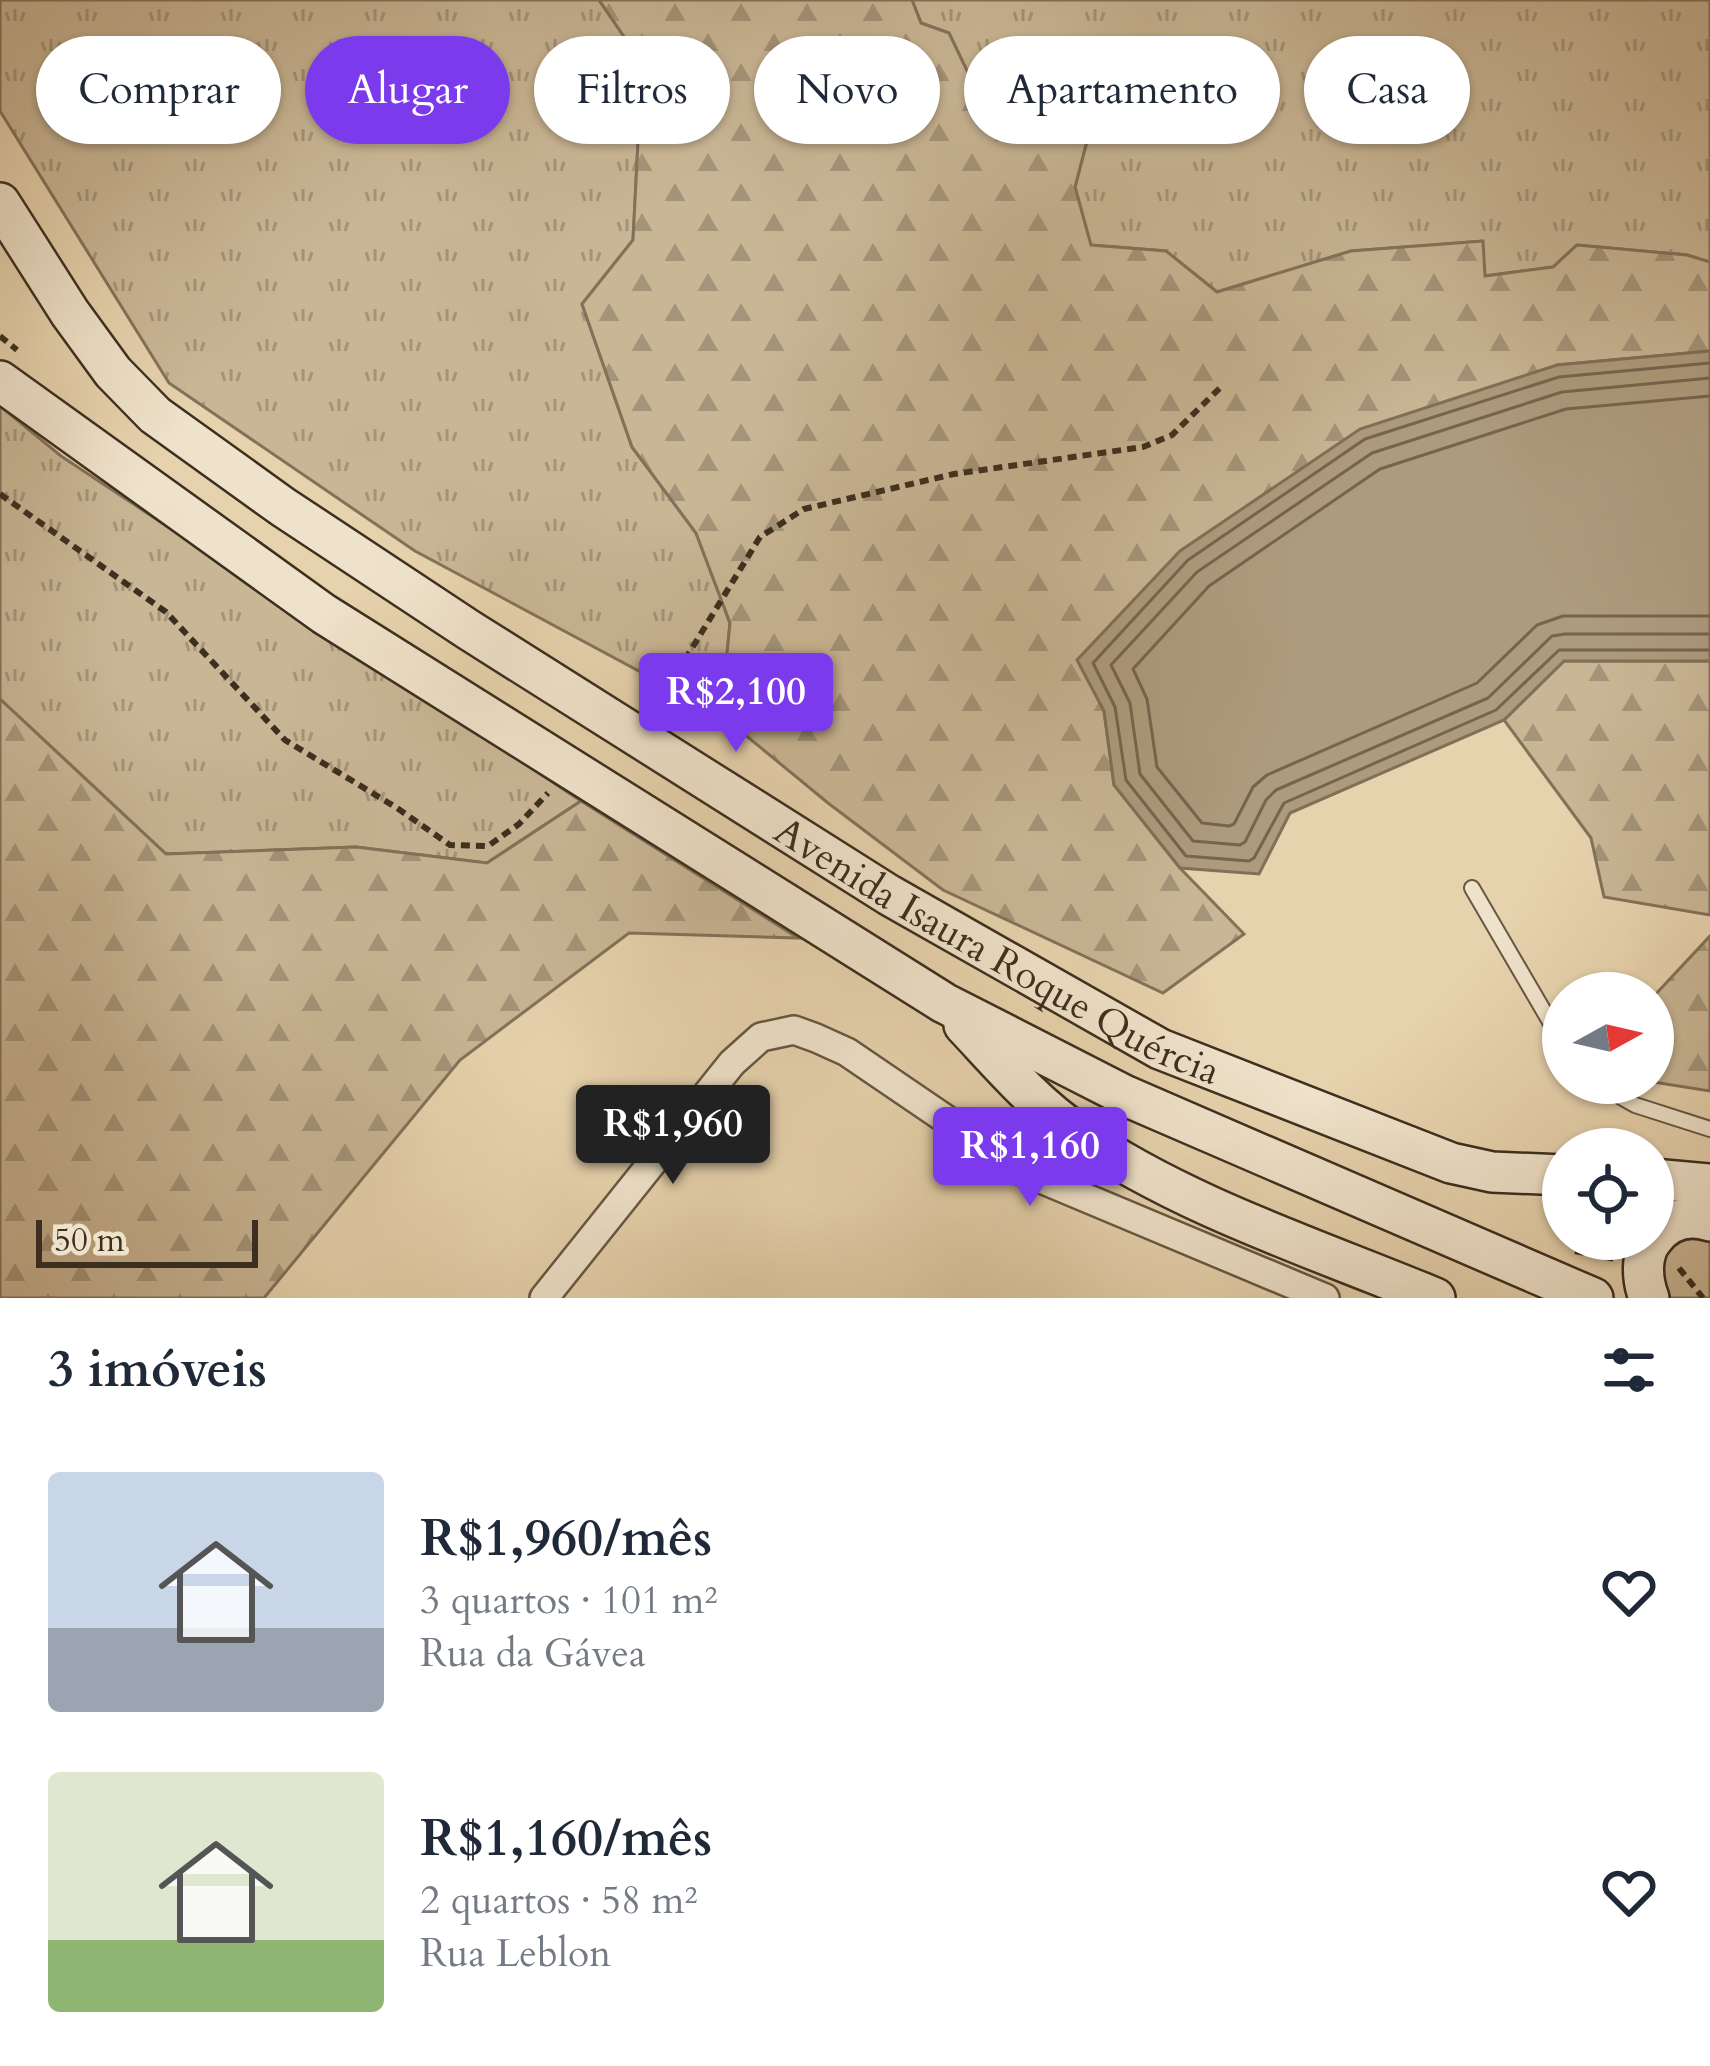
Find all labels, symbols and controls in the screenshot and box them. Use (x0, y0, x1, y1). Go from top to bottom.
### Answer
chip: Comprar (36, 36, 281, 144)
chip: Alugar (305, 36, 510, 144)
chip: Filtros (534, 36, 730, 144)
chip: Novo (754, 36, 940, 144)
chip: Apartamento (964, 36, 1280, 144)
chip: Casa (1304, 36, 1470, 144)
pin: R$2,100 (625, 653, 847, 755)
text: R$2,100 (666, 665, 806, 718)
street label: Avenida Isaura Roque Quércia (764, 805, 1227, 1098)
north arrow (1542, 972, 1674, 1104)
map controls (1542, 972, 1674, 1260)
pin: R$1,960 (562, 1085, 784, 1187)
text: R$1,960 (603, 1097, 743, 1150)
pin: R$1,160 (919, 1107, 1141, 1209)
text: R$1,160 (960, 1119, 1100, 1172)
button: locate (1542, 1128, 1674, 1260)
scale bar (36, 1214, 258, 1267)
text: 50 m (54, 1218, 125, 1263)
text: 3 imóveis (48, 1335, 267, 1405)
icon: filters (1596, 1337, 1662, 1403)
text: R$1,960/mês (420, 1504, 712, 1574)
icon: home (144, 1520, 288, 1664)
icon: heart (1596, 1559, 1662, 1625)
text: 3 quartos · 101 m² (420, 1574, 718, 1627)
text: Rua da Gávea (420, 1627, 646, 1680)
text: R$1,160/mês (420, 1804, 712, 1874)
icon: home (144, 1820, 288, 1964)
icon: heart (1596, 1859, 1662, 1925)
text: 2 quartos · 58 m² (420, 1874, 698, 1927)
text: Rua Leblon (420, 1927, 611, 1980)

